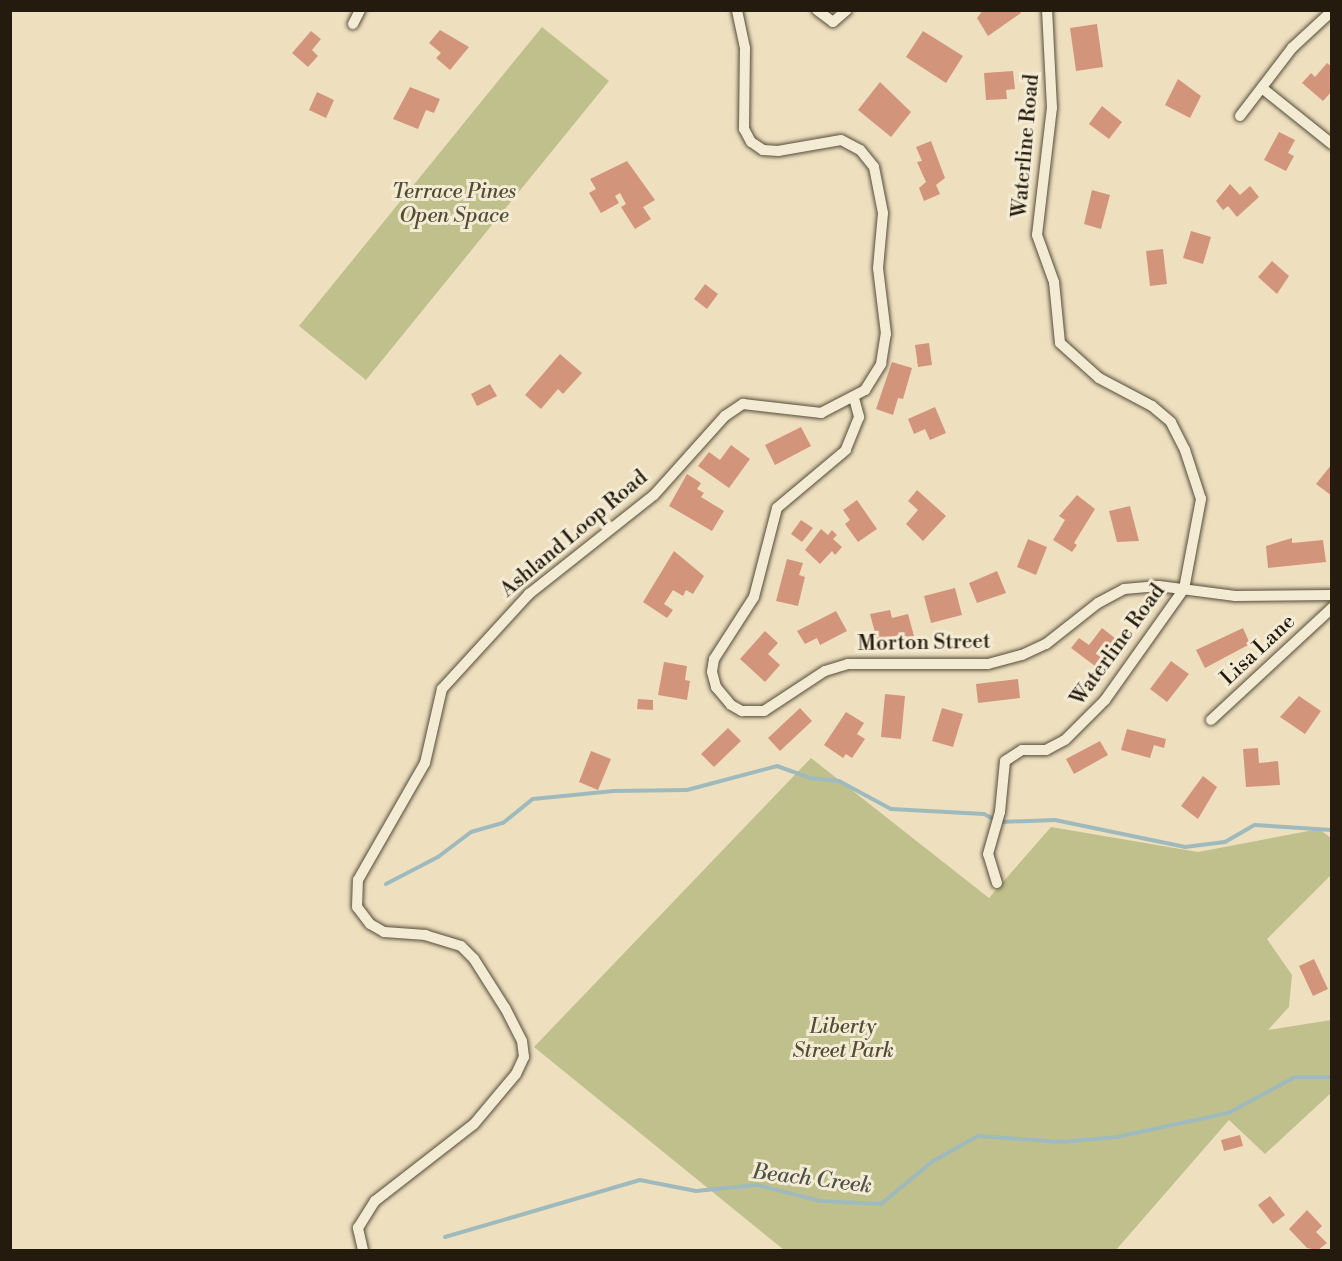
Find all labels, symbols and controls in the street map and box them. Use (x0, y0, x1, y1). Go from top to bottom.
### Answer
street label: Waterline Road (1007, 73, 1045, 219)
park label: Terrace Pines Open Space (392, 179, 516, 229)
street label: Ashland Loop Road (495, 465, 653, 603)
street label: Waterline Road (1065, 579, 1171, 711)
street label: Lisa Lane (1216, 609, 1300, 691)
street label: Morton Street (857, 629, 991, 657)
park label: Liberty Street Park (792, 1014, 894, 1064)
water label: Beach Creek (751, 1159, 873, 1199)

